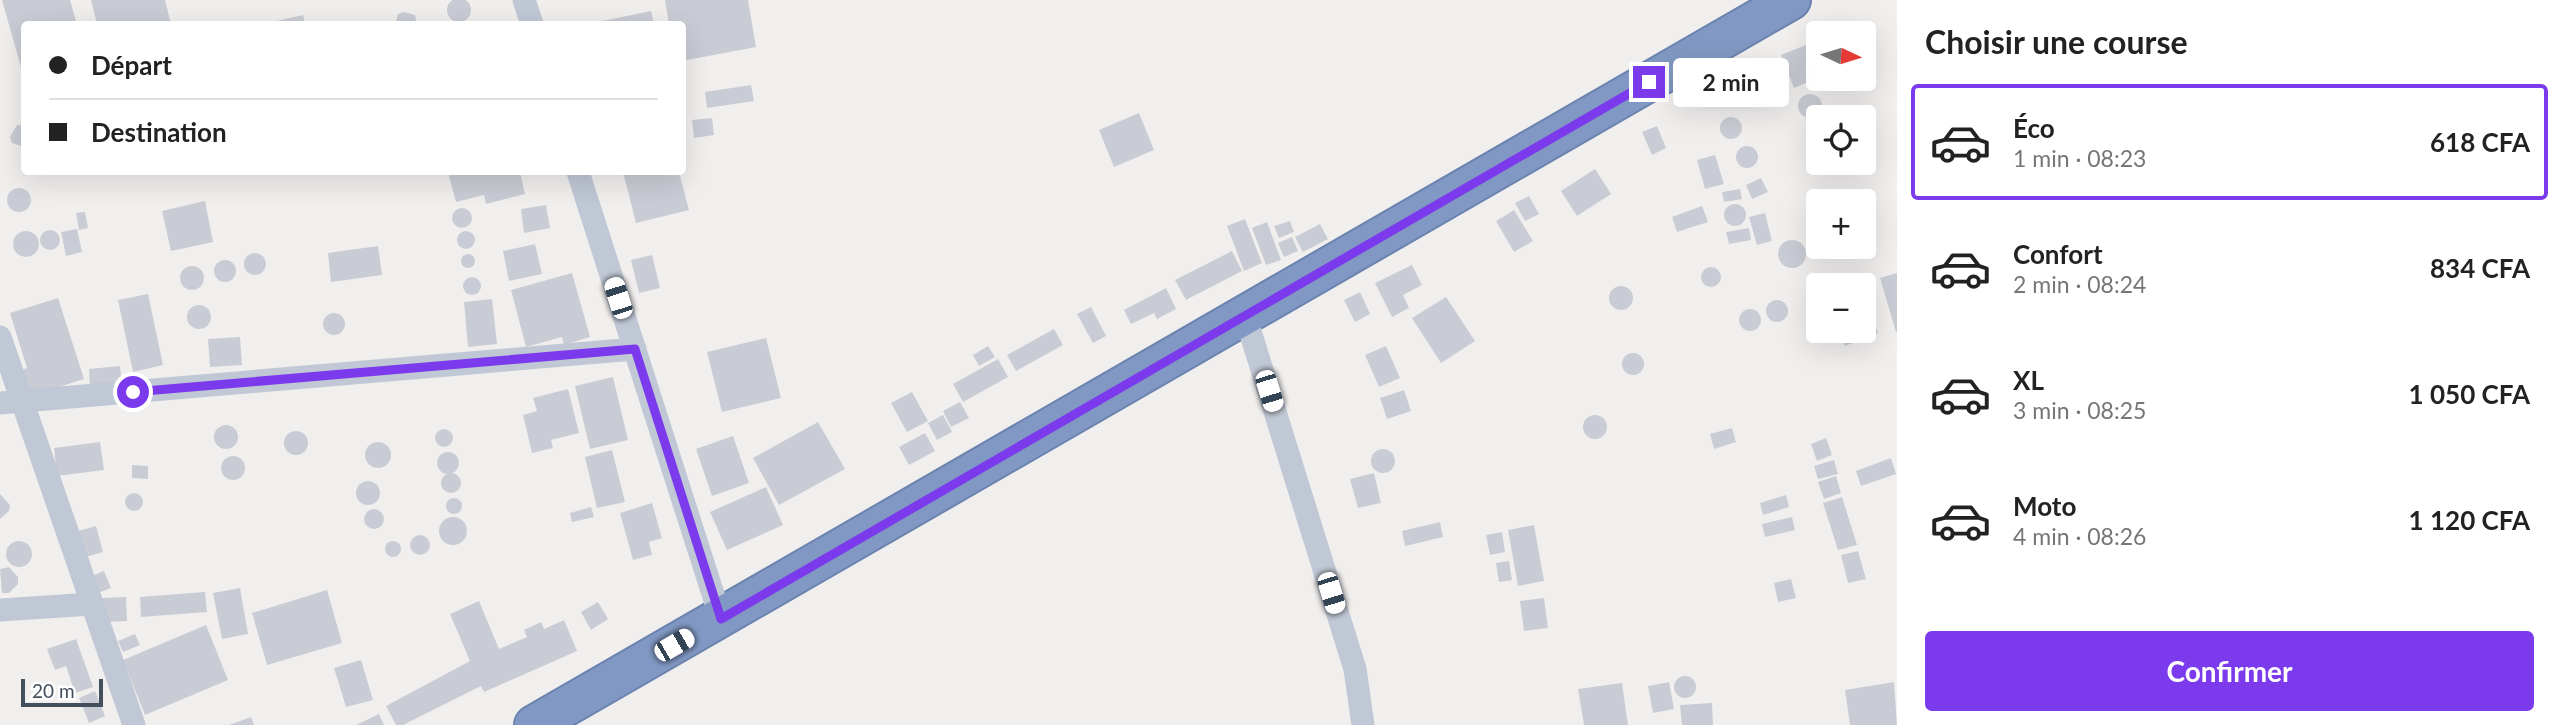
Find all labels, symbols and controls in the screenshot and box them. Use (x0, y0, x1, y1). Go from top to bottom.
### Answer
north arrow (1806, 21, 1876, 91)
map controls (1806, 21, 1876, 343)
text: Choisir une course (1925, 22, 2188, 61)
text: Départ (91, 49, 172, 81)
callout: 2 min (1674, 57, 1789, 106)
route end (1633, 66, 1665, 98)
text: 2 min (1702, 68, 1760, 96)
button: locate (1806, 105, 1876, 175)
icon: car (1929, 111, 1992, 174)
text: Éco (2013, 112, 2055, 144)
text: Destination (91, 116, 227, 148)
text: 618 CFA (2430, 126, 2530, 158)
text: 1 min · 08:23 (2013, 144, 2146, 172)
button: + (1806, 189, 1876, 259)
icon: car (1929, 237, 1992, 300)
text: Confort (2013, 238, 2103, 270)
text: 834 CFA (2430, 252, 2530, 284)
text: 2 min · 08:24 (2013, 270, 2146, 298)
button: − (1806, 273, 1876, 343)
car (602, 275, 635, 321)
icon: car (1929, 363, 1992, 426)
text: XL (2013, 364, 2044, 396)
car (1253, 368, 1286, 414)
route start (117, 376, 149, 408)
text: 1 050 CFA (2409, 378, 2530, 410)
text: 3 min · 08:25 (2013, 396, 2146, 424)
icon: car (1929, 489, 1992, 552)
text: Moto (2013, 490, 2076, 522)
text: 1 120 CFA (2409, 504, 2530, 536)
text: 4 min · 08:26 (2013, 522, 2146, 550)
car (1315, 570, 1348, 616)
car (651, 625, 698, 665)
button: Confirmer (1925, 631, 2534, 711)
scale bar (21, 676, 103, 708)
text: 20 m (32, 679, 75, 702)

